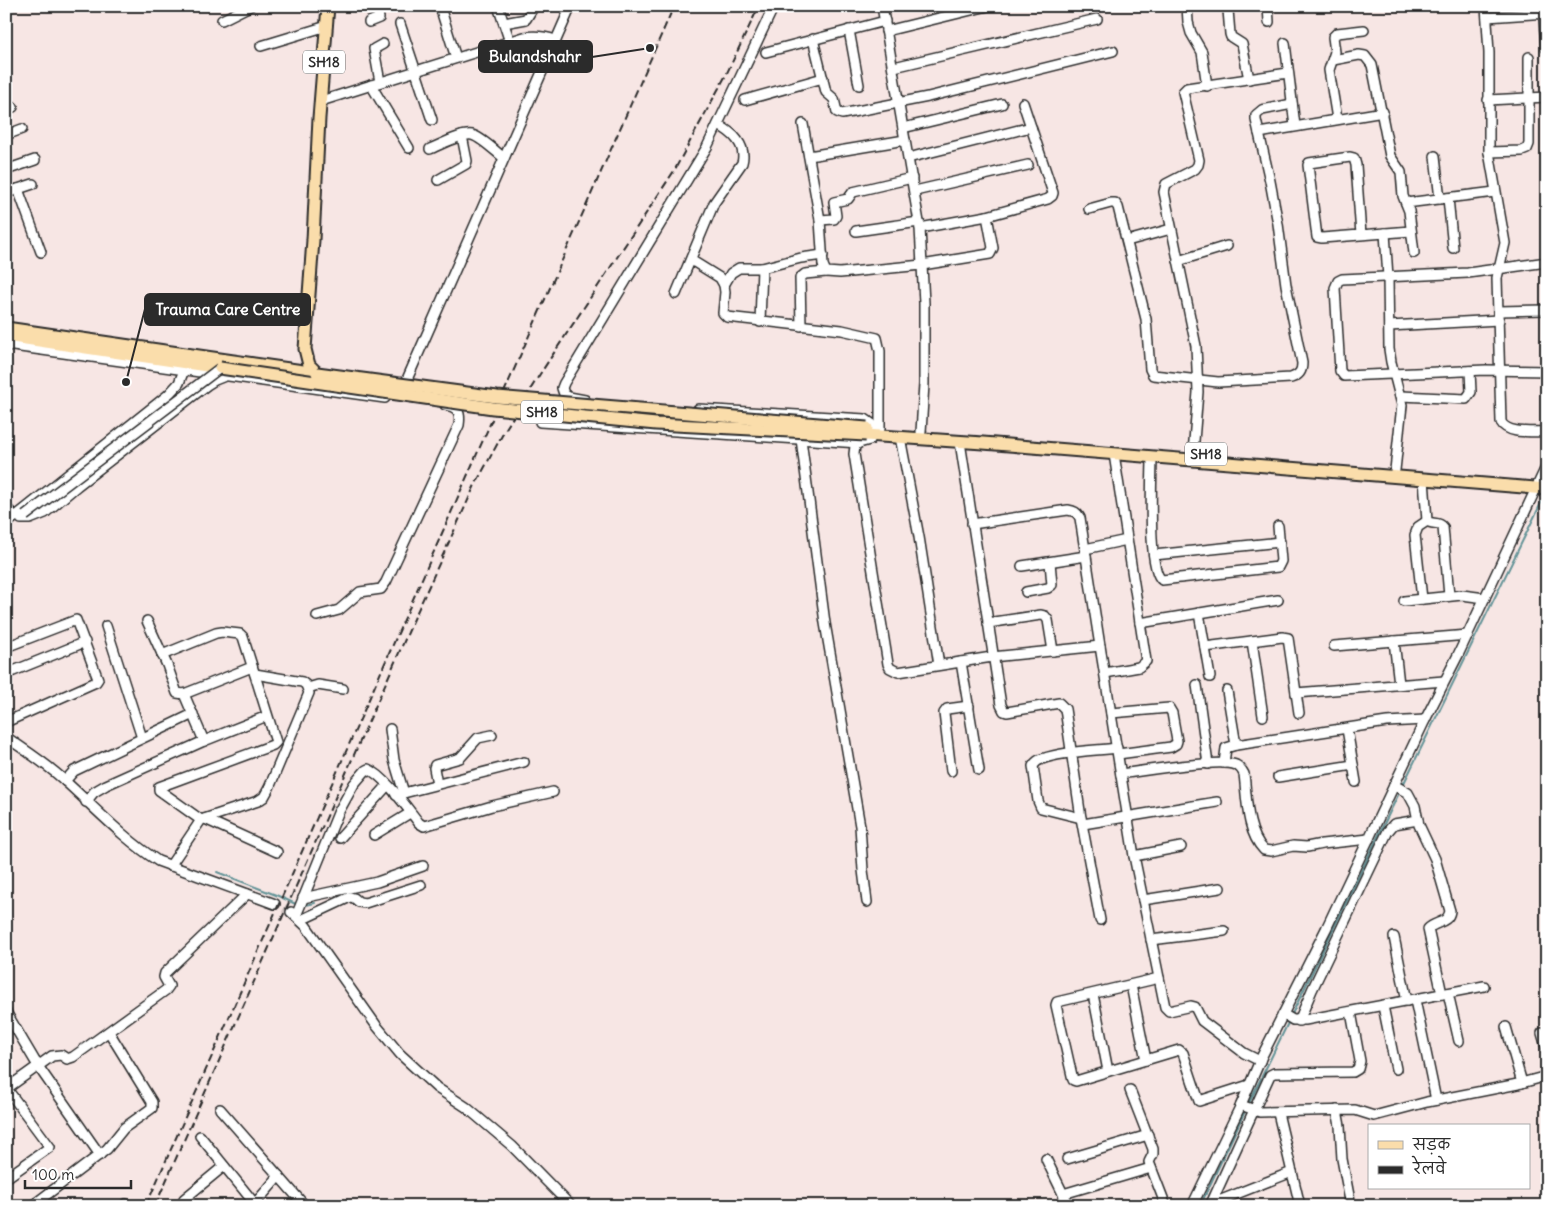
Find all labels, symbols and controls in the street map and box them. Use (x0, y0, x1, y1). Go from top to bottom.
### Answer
callout: Bulandshahr (479, 41, 592, 72)
text: Bulandshahr (489, 46, 582, 66)
road number: SH18 (303, 51, 345, 74)
callout: Trauma Care Centre (145, 294, 310, 325)
text: Trauma Care Centre (156, 299, 301, 319)
road number: SH18 (521, 401, 563, 424)
road number: SH18 (1185, 442, 1227, 466)
legend (1368, 1124, 1530, 1190)
text: सड़क (1412, 1135, 1451, 1155)
text: रेलवे (1411, 1155, 1447, 1178)
scale bar (25, 1157, 131, 1189)
text: 100 m (32, 1165, 74, 1184)

